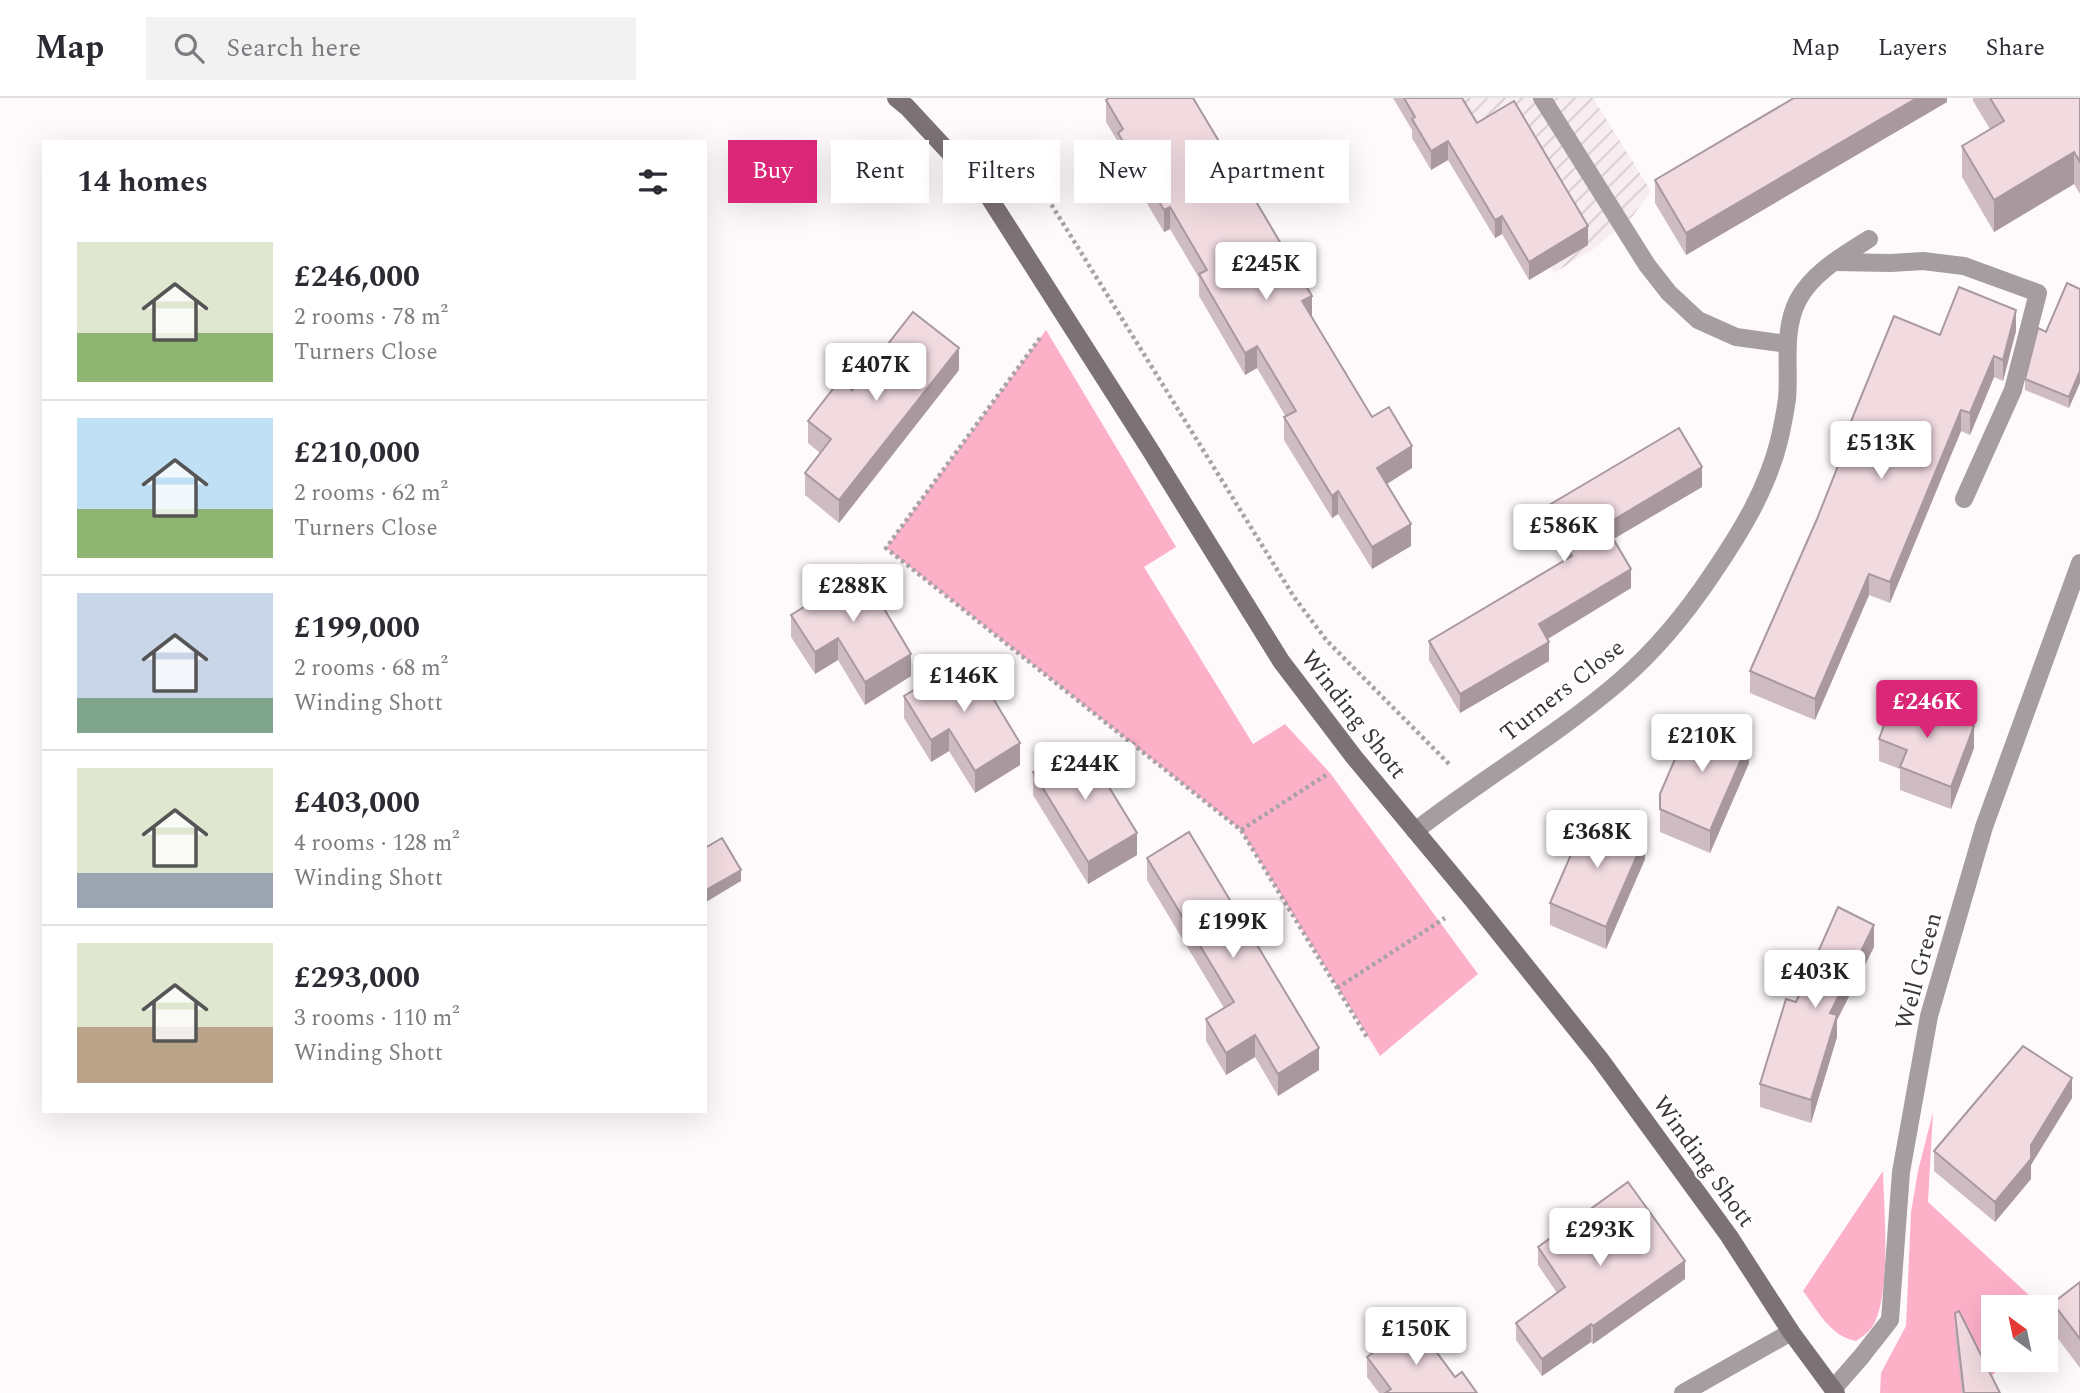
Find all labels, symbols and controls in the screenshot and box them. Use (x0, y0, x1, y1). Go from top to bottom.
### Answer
search box (146, 17, 636, 80)
text: Map (35, 23, 104, 73)
text: Search here (226, 28, 361, 68)
icon: search (170, 29, 208, 67)
text: Map (1791, 30, 1840, 66)
text: Layers (1878, 30, 1948, 66)
text: Share (1986, 30, 2045, 66)
chip: Buy (728, 140, 817, 203)
chip: Rent (831, 140, 929, 203)
chip: Filters (943, 140, 1060, 203)
chip: New (1074, 140, 1171, 203)
chip: Apartment (1185, 140, 1349, 203)
text: 14 homes (77, 159, 208, 205)
icon: filters (634, 163, 672, 201)
pin: £245K (1217, 242, 1315, 302)
text: £245K (1231, 247, 1301, 282)
text: £246,000 (294, 254, 420, 300)
icon: home (133, 270, 217, 354)
text: 2 rooms · 78 m² (294, 300, 448, 335)
text: Turners Close (294, 335, 438, 370)
pin: £407K (827, 344, 925, 403)
text: £407K (841, 348, 911, 383)
pin: £513K (1832, 422, 1930, 481)
text: £513K (1846, 426, 1916, 461)
text: £210,000 (294, 430, 420, 476)
icon: home (133, 446, 217, 530)
text: 2 rooms · 62 m² (294, 476, 448, 511)
pin: £586K (1515, 504, 1613, 564)
text: £586K (1529, 509, 1599, 544)
text: Turners Close (294, 511, 438, 546)
pin: £288K (804, 564, 902, 624)
text: £288K (818, 569, 888, 604)
text: £199,000 (294, 605, 420, 651)
icon: home (133, 621, 217, 705)
street label: Turners Close (1492, 630, 1633, 751)
street label: Winding Shott (1291, 642, 1415, 787)
text: 2 rooms · 68 m² (294, 651, 448, 686)
pin: £146K (915, 654, 1013, 714)
text: £146K (929, 659, 999, 694)
pin: £246K (1878, 680, 1976, 740)
text: £246K (1892, 685, 1962, 720)
text: Winding Shott (294, 686, 443, 721)
pin: £210K (1653, 714, 1751, 774)
text: £210K (1667, 719, 1737, 754)
pin: £244K (1036, 742, 1134, 802)
text: £244K (1050, 747, 1120, 782)
text: £403,000 (294, 780, 420, 826)
icon: home (133, 796, 217, 880)
pin: £368K (1548, 810, 1646, 870)
text: £368K (1562, 815, 1632, 850)
text: 4 rooms · 128 m² (294, 826, 460, 861)
text: Winding Shott (294, 861, 443, 896)
pin: £199K (1184, 900, 1282, 960)
text: £199K (1198, 905, 1268, 940)
street label: Well Green (1886, 909, 1952, 1034)
pin: £403K (1766, 950, 1864, 1010)
text: £293,000 (294, 955, 420, 1001)
text: £403K (1780, 955, 1850, 990)
icon: home (133, 971, 217, 1055)
text: 3 rooms · 110 m² (294, 1001, 460, 1036)
text: Winding Shott (294, 1036, 443, 1071)
street label: Winding Shott (1643, 1088, 1763, 1235)
pin: £293K (1551, 1208, 1649, 1268)
text: £293K (1565, 1213, 1635, 1248)
north arrow (1981, 1295, 2058, 1372)
map controls (1981, 1295, 2058, 1372)
pin: £150K (1367, 1308, 1465, 1367)
text: £150K (1381, 1312, 1451, 1347)

